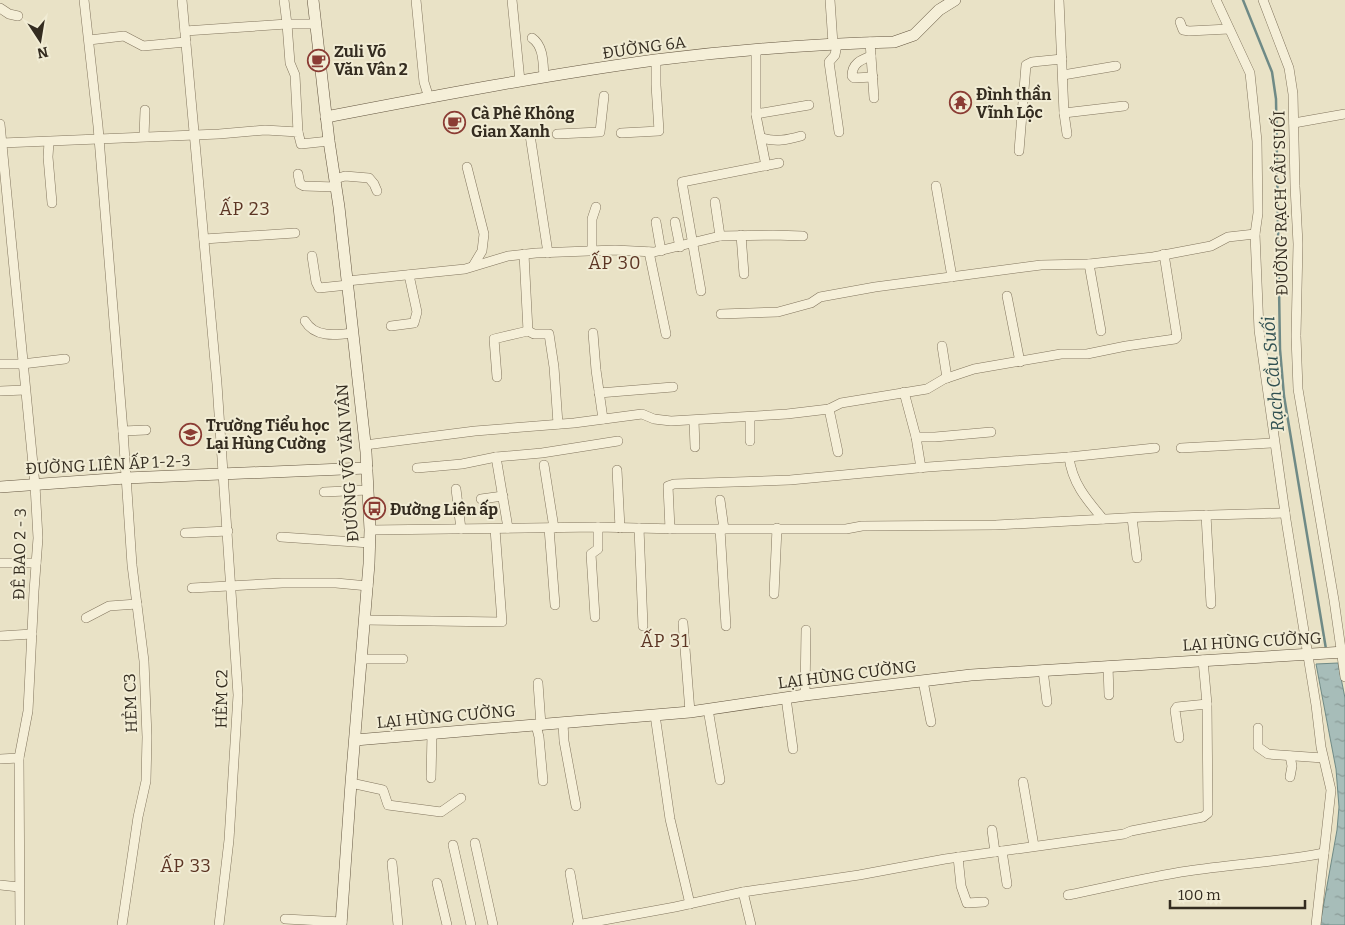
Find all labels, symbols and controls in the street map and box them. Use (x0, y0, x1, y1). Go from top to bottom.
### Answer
north arrow (15, 15, 65, 65)
street label: ĐƯỜNG 6A (601, 31, 688, 63)
place label: Zuli Võ Văn Vân 2 (334, 42, 408, 79)
text: N (35, 43, 50, 62)
cafe icon: Zuli Võ Văn Vân 2 (306, 48, 330, 72)
place label: Đình thần Vĩnh Lộc (976, 84, 1052, 122)
temple icon: Đình thần Vĩnh Lộc (948, 91, 972, 115)
place label: Cà Phê Không Gian Xanh (471, 104, 574, 141)
cafe icon: Cà Phê Không Gian Xanh (443, 110, 467, 134)
street label: ĐƯỜNG RẠCH CẦU SUỐI (1267, 110, 1292, 296)
district label: ẤP 23 (219, 196, 271, 220)
district label: ẤP 30 (588, 250, 642, 274)
water label: Rạch Cầu Suối (1257, 315, 1289, 433)
street label: ĐƯỜNG VÕ VĂN VÂN (331, 383, 362, 543)
place label: Trường Tiểu học Lại Hùng Cường (206, 415, 329, 453)
school or university icon: Trường Tiểu học Lại Hùng Cường (178, 422, 202, 446)
street label: ĐƯỜNG LIÊN ẤP 1-2-3 (25, 449, 191, 478)
bus stop icon: Đường Liên ấp (362, 497, 386, 521)
place label: Đường Liên ấp (390, 499, 498, 519)
street label: ĐÊ BAO 2 - 3 (8, 508, 30, 600)
street label: LẠI HÙNG CƯỜNG (1182, 627, 1322, 655)
district label: ẤP 31 (640, 628, 690, 652)
street label: LẠI HÙNG CƯỜNG (777, 656, 918, 692)
street label: HẺM C2 (210, 669, 232, 729)
street label: HẺM C3 (119, 673, 141, 733)
street label: LẠI HÙNG CƯỜNG (376, 700, 516, 732)
district label: ẤP 33 (160, 853, 212, 877)
scale bar (1170, 878, 1305, 910)
text: 100 m (1178, 886, 1221, 904)

